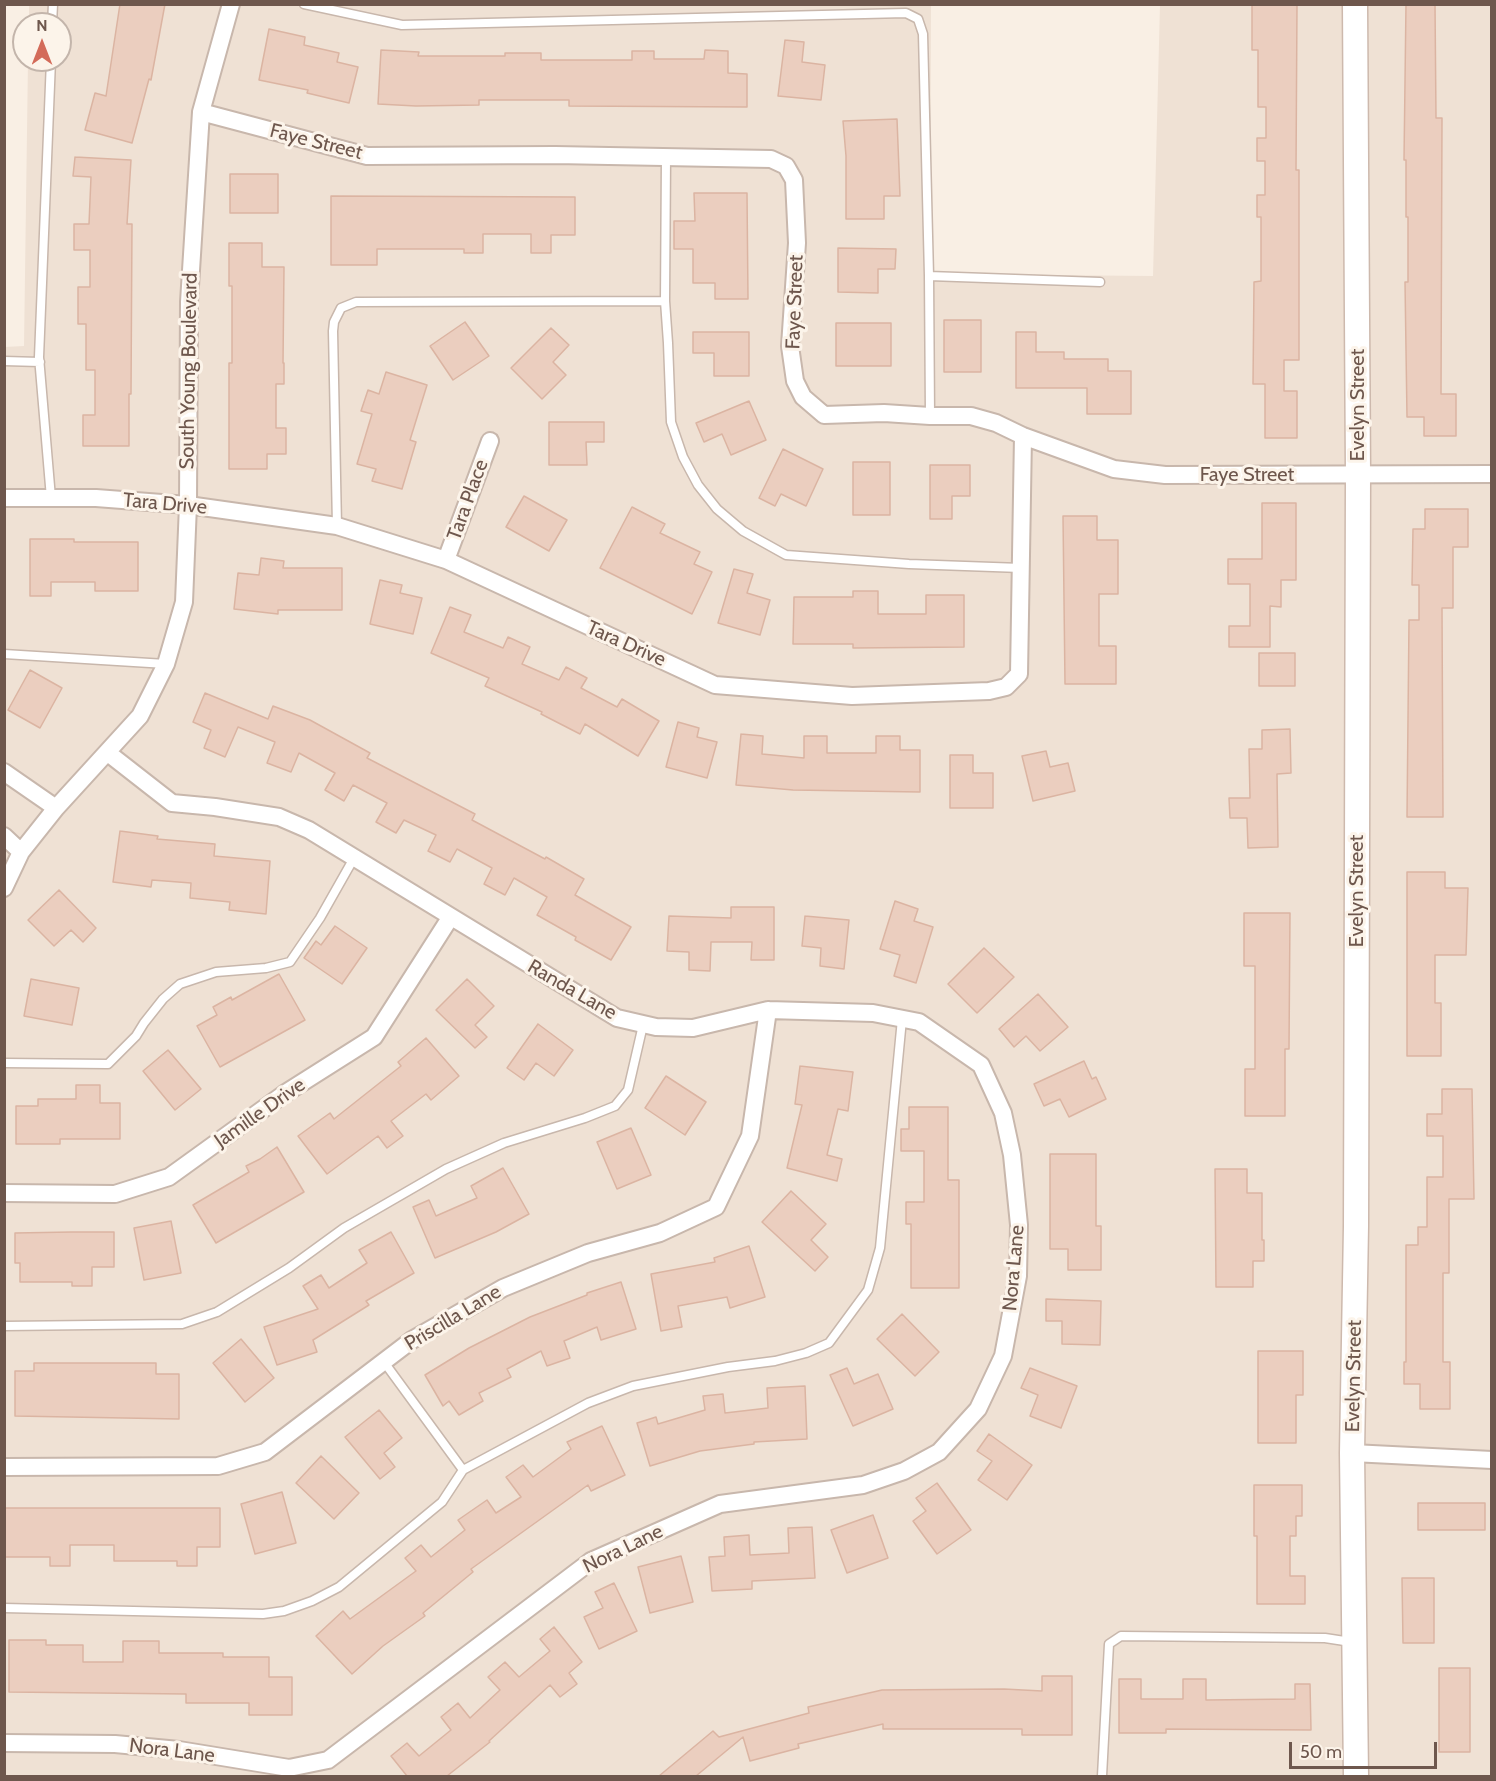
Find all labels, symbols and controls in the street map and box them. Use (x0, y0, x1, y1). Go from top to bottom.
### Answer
north arrow (12, 12, 72, 72)
text: N (36, 16, 48, 35)
street label: Faye Street (267, 119, 365, 165)
street label: Faye Street (781, 254, 809, 350)
street label: South Young Boulevard (175, 272, 203, 470)
street label: Evelyn Street (1346, 349, 1370, 461)
street label: Tara Place (442, 456, 494, 544)
street label: Faye Street (1200, 463, 1294, 487)
street label: Tara Drive (122, 488, 208, 520)
street label: Tara Drive (583, 616, 669, 672)
street label: Evelyn Street (1345, 835, 1369, 947)
street label: Randa Lane (523, 955, 621, 1025)
street label: Jamille Drive (210, 1073, 310, 1153)
street label: Nora Lane (998, 1224, 1030, 1312)
street label: Priscilla Lane (401, 1280, 505, 1356)
street label: Evelyn Street (1341, 1320, 1367, 1432)
street label: Nora Lane (579, 1519, 667, 1579)
scale bar (1292, 1730, 1440, 1768)
street label: Nora Lane (128, 1734, 216, 1768)
text: 50 m (1300, 1741, 1342, 1763)

